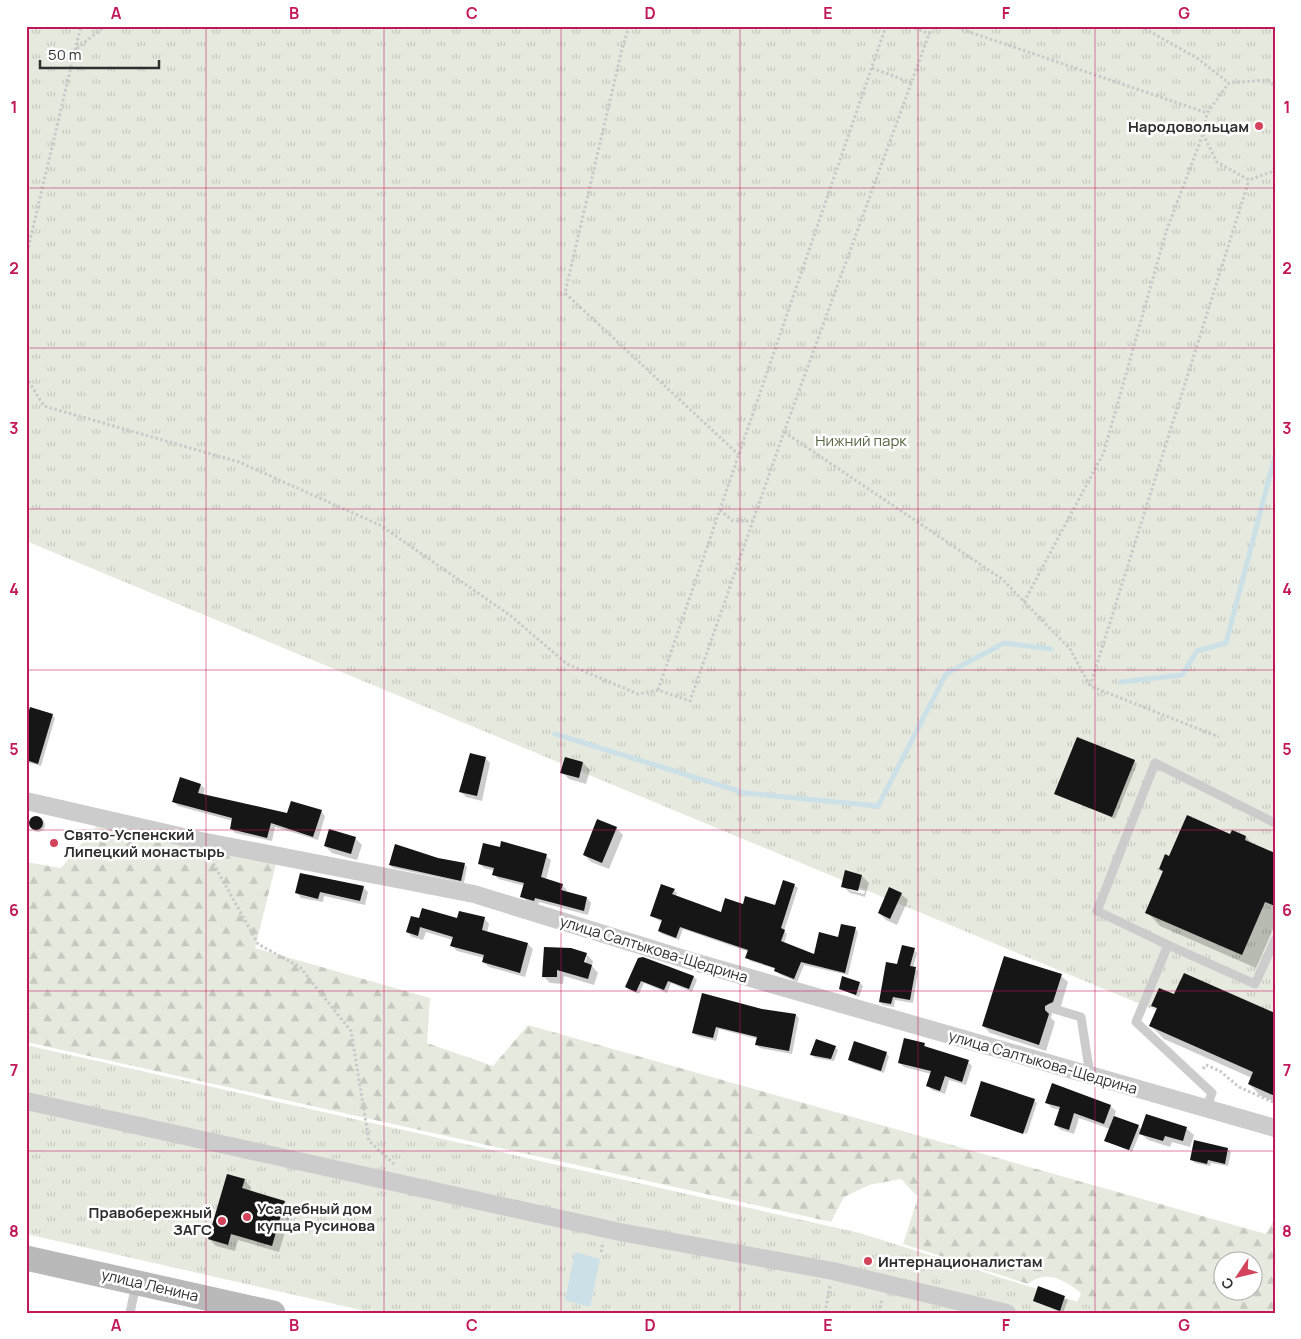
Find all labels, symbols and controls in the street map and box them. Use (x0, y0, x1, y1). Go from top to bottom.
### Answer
text: A (111, 2, 122, 24)
text: B (289, 2, 299, 24)
text: C (466, 2, 478, 24)
text: D (644, 2, 656, 24)
text: E (823, 2, 833, 24)
text: F (1002, 2, 1011, 24)
text: G (1178, 2, 1190, 24)
scale bar (40, 38, 159, 70)
text: 50 m (48, 44, 82, 65)
text: 1 (10, 96, 18, 118)
text: 1 (1283, 96, 1291, 118)
place label: Народовольцам (1128, 116, 1249, 137)
marker: Народовольцам (1253, 120, 1265, 132)
text: 2 (9, 257, 19, 279)
text: 2 (1282, 257, 1292, 279)
text: 3 (9, 417, 19, 439)
text: 3 (1282, 417, 1292, 439)
park label: Нижний парк (815, 430, 907, 451)
text: 4 (9, 578, 19, 600)
text: 4 (1282, 578, 1292, 600)
text: 5 (9, 738, 19, 760)
text: 5 (1282, 738, 1292, 760)
place label: Свято-Успенский Липецкий монастырь (64, 824, 225, 862)
marker: Свято-Успенский Липецкий монастырь (48, 837, 60, 849)
text: 6 (9, 899, 19, 921)
text: 6 (1282, 899, 1292, 921)
street label: улица Салтыкова-Щедрина (557, 910, 751, 988)
street label: улица Салтыкова-Щедрина (946, 1025, 1140, 1099)
text: 7 (10, 1059, 18, 1081)
text: 7 (1283, 1059, 1291, 1081)
place label: Усадебный дом купца Русинова (257, 1198, 375, 1236)
place label: Правобережный ЗАГС (89, 1202, 212, 1240)
marker: Усадебный дом купца Русинова (241, 1211, 253, 1223)
marker: Правобережный ЗАГС (216, 1215, 228, 1227)
text: 8 (9, 1220, 19, 1242)
text: 8 (1282, 1220, 1292, 1242)
place label: Интернационалистам (878, 1251, 1043, 1272)
north arrow (1214, 1252, 1264, 1302)
marker: Интернационалистам (862, 1255, 874, 1267)
street label: улица Ленина (99, 1264, 201, 1306)
text: С (1216, 1274, 1238, 1293)
text: A (111, 1314, 122, 1336)
text: B (289, 1314, 299, 1336)
text: C (466, 1314, 478, 1336)
text: D (644, 1314, 656, 1336)
text: E (823, 1314, 833, 1336)
text: F (1002, 1314, 1011, 1336)
text: G (1178, 1314, 1190, 1336)

